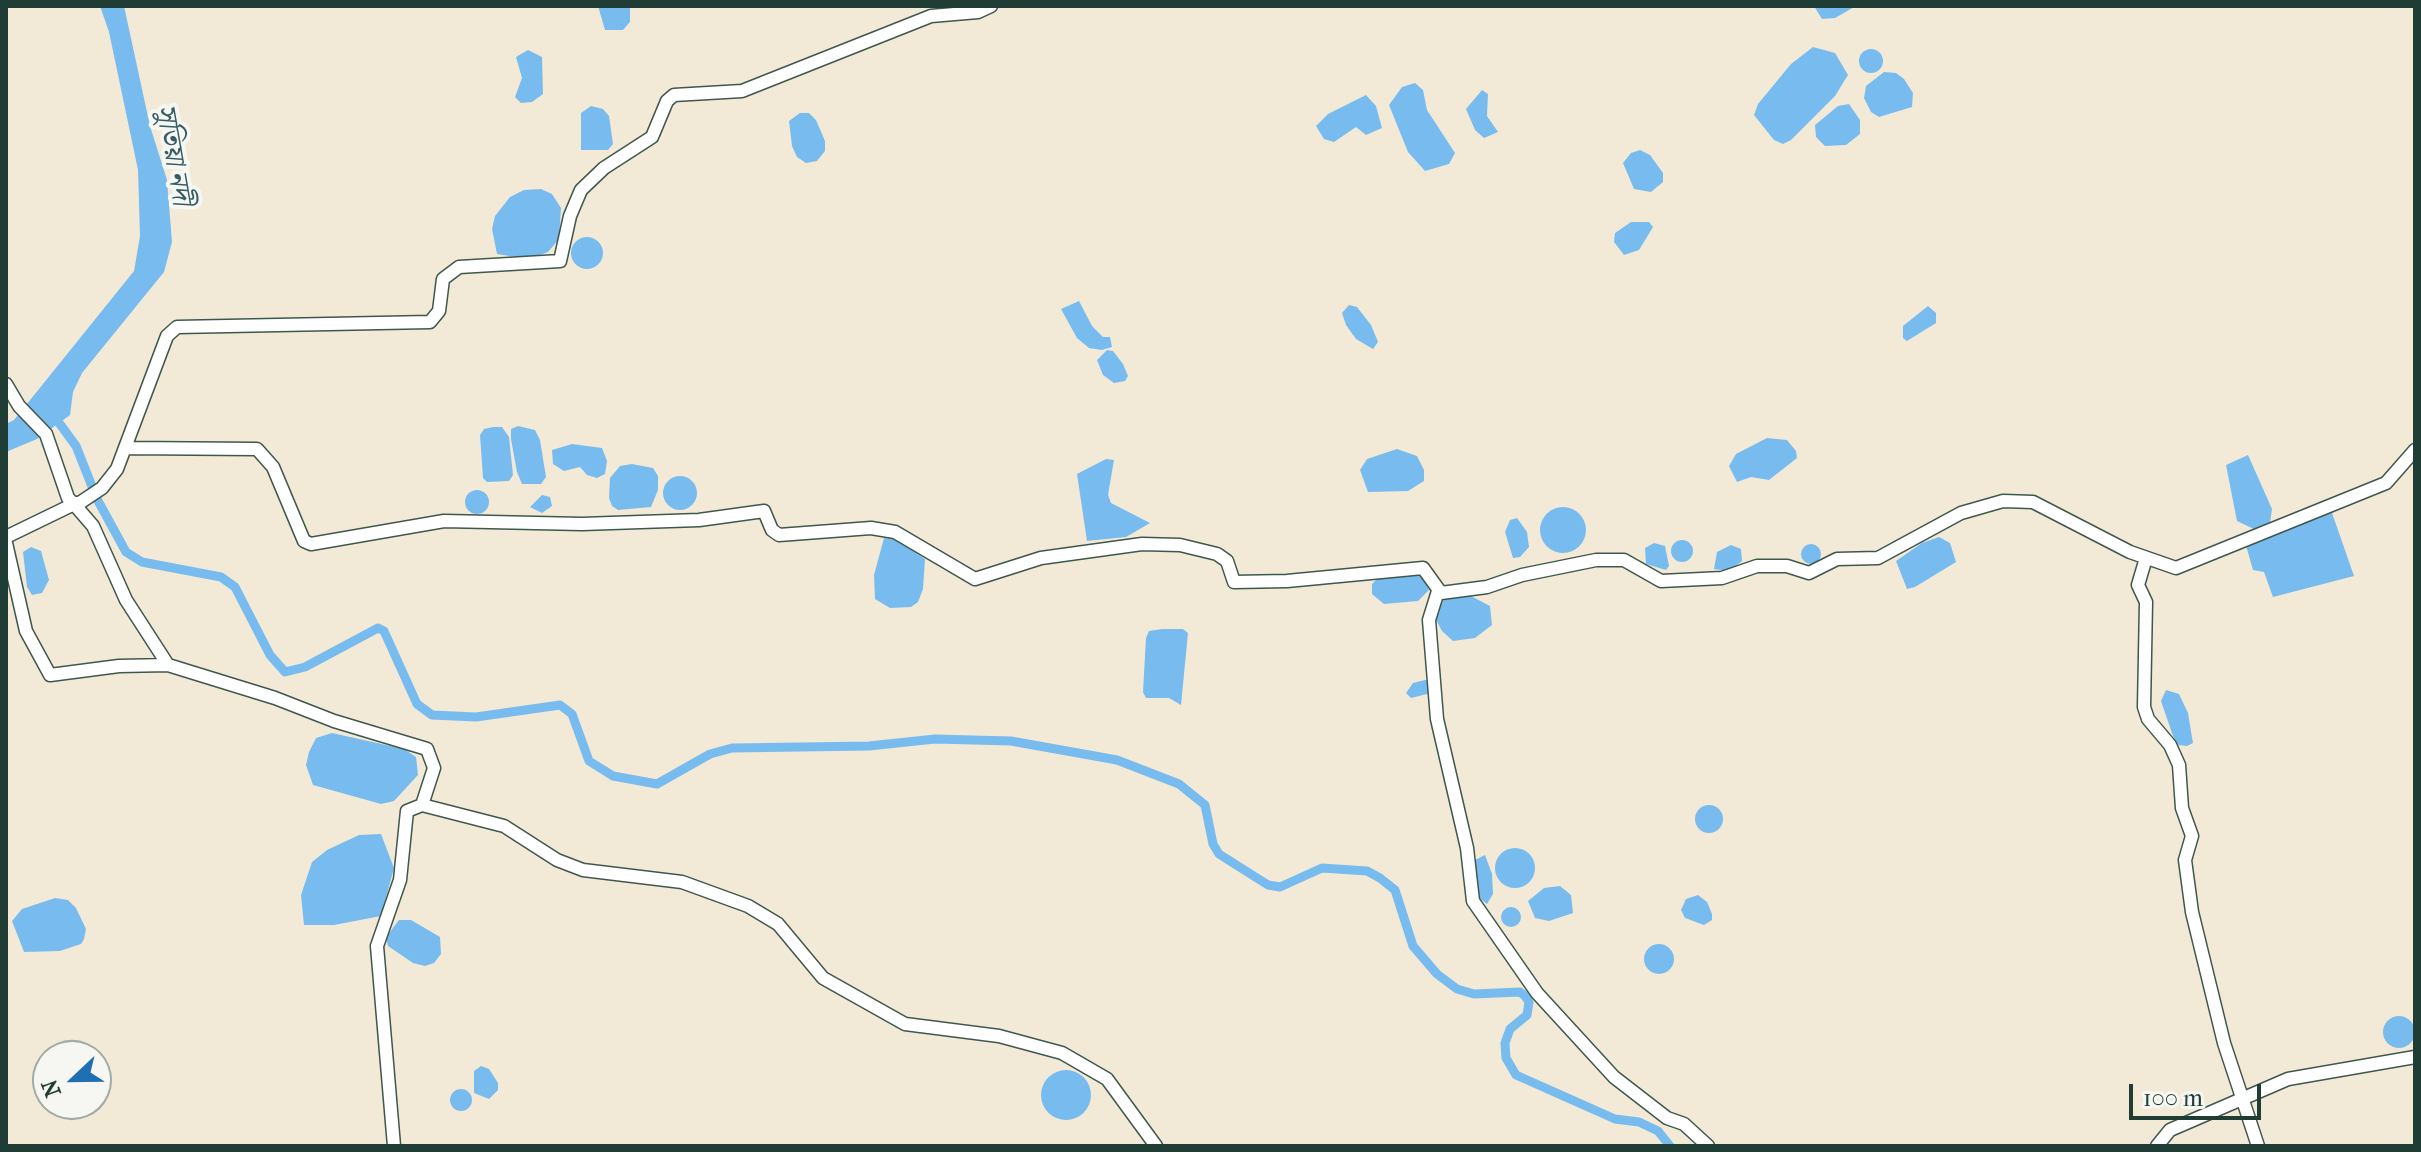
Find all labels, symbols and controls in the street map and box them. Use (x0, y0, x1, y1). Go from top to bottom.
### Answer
water label: সুতিয়া নদী (147, 102, 197, 208)
north arrow (32, 1040, 112, 1120)
scale bar (2133, 1068, 2265, 1118)
text: N (36, 1076, 67, 1101)
text: 100 m (2143, 1084, 2203, 1112)

